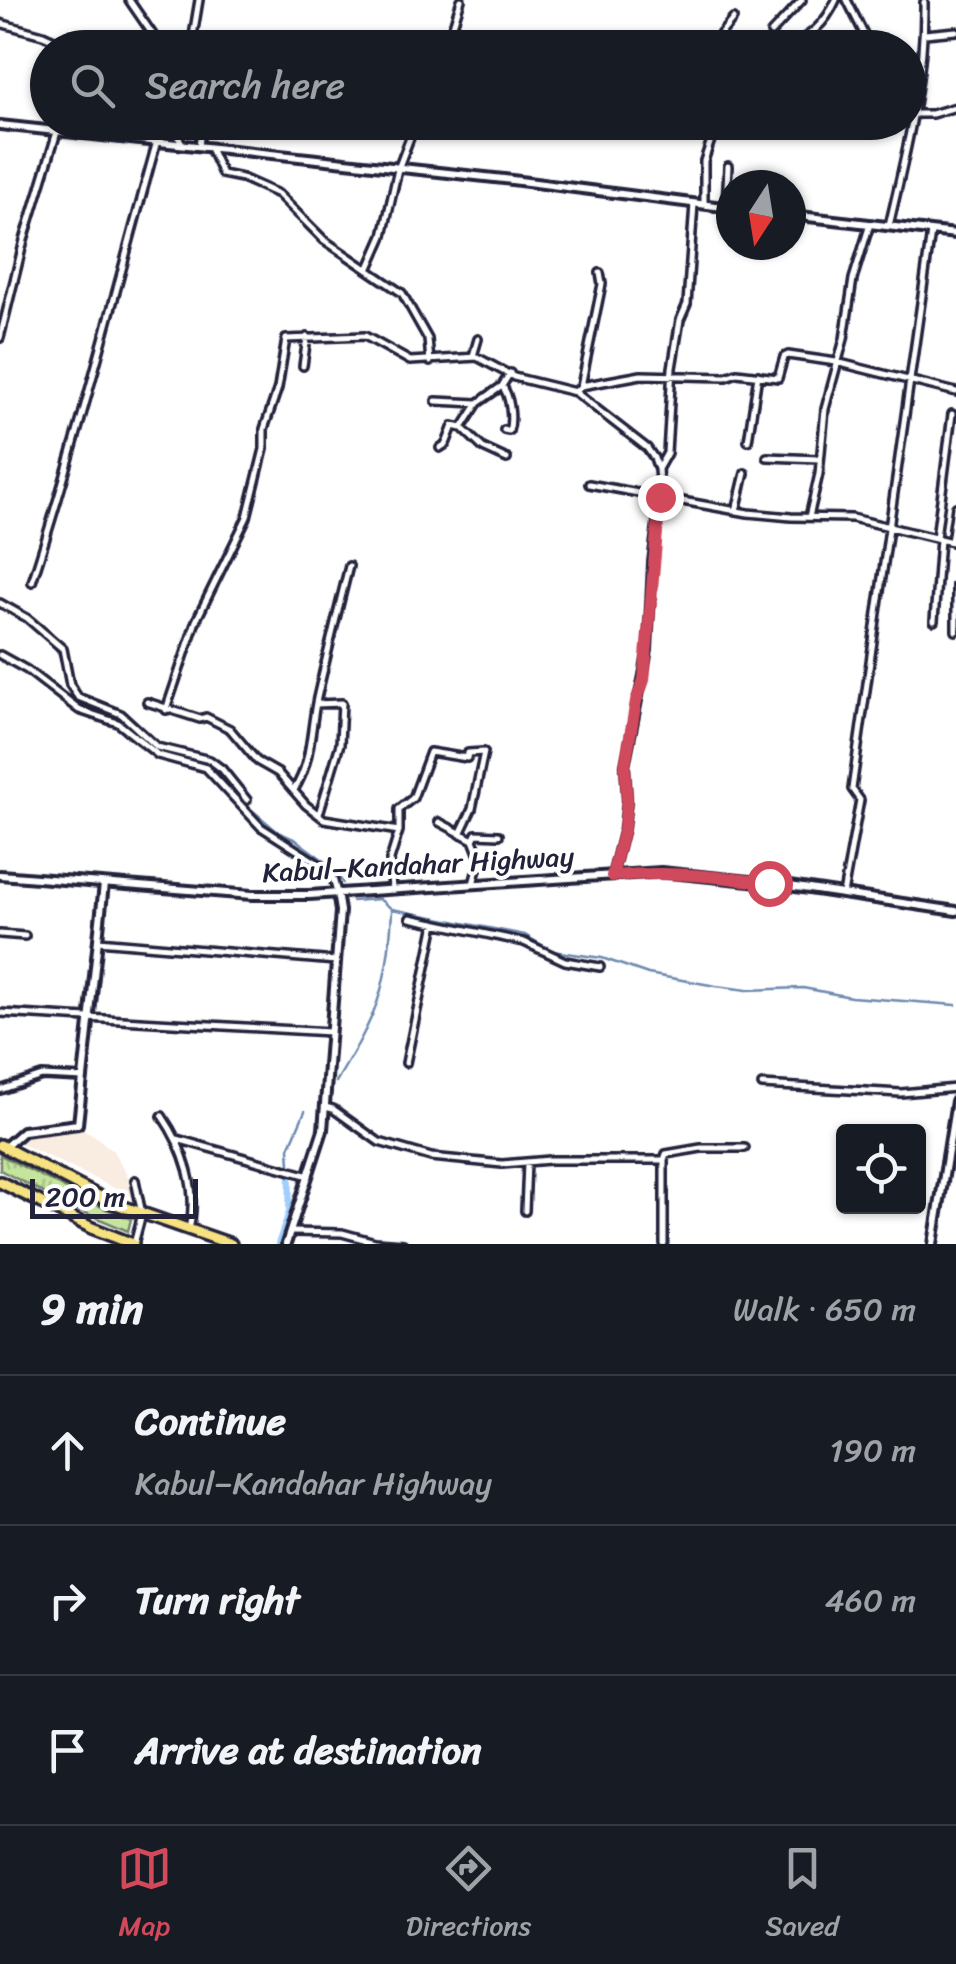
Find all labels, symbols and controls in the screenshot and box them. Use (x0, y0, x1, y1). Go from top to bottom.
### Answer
search box (30, 30, 926, 140)
text: Search here (145, 52, 345, 119)
icon: search (65, 58, 120, 113)
north arrow (716, 170, 806, 260)
route end (638, 475, 684, 521)
street label: Kabul–Kandahar Highway (261, 832, 576, 897)
route start (747, 861, 793, 907)
map controls (836, 1124, 926, 1214)
button: locate (836, 1124, 926, 1214)
text: 200 m (45, 1172, 125, 1221)
scale bar (30, 1174, 198, 1218)
text: 9 min (40, 1272, 143, 1346)
text: Walk · 650 m (733, 1281, 916, 1338)
text: Continue (135, 1388, 286, 1455)
text: 190 m (830, 1422, 916, 1479)
icon: ahead (40, 1423, 95, 1478)
text: Kabul–Kandahar Highway (135, 1455, 492, 1512)
text: Turn right (135, 1567, 300, 1634)
text: 460 m (825, 1572, 916, 1629)
icon: right (40, 1573, 95, 1628)
text: Arrive at destination (135, 1717, 482, 1784)
icon: arrive (40, 1723, 95, 1778)
tab: Map (117, 1841, 172, 1950)
tab: Directions (406, 1841, 531, 1950)
tab: Saved (765, 1841, 839, 1950)

